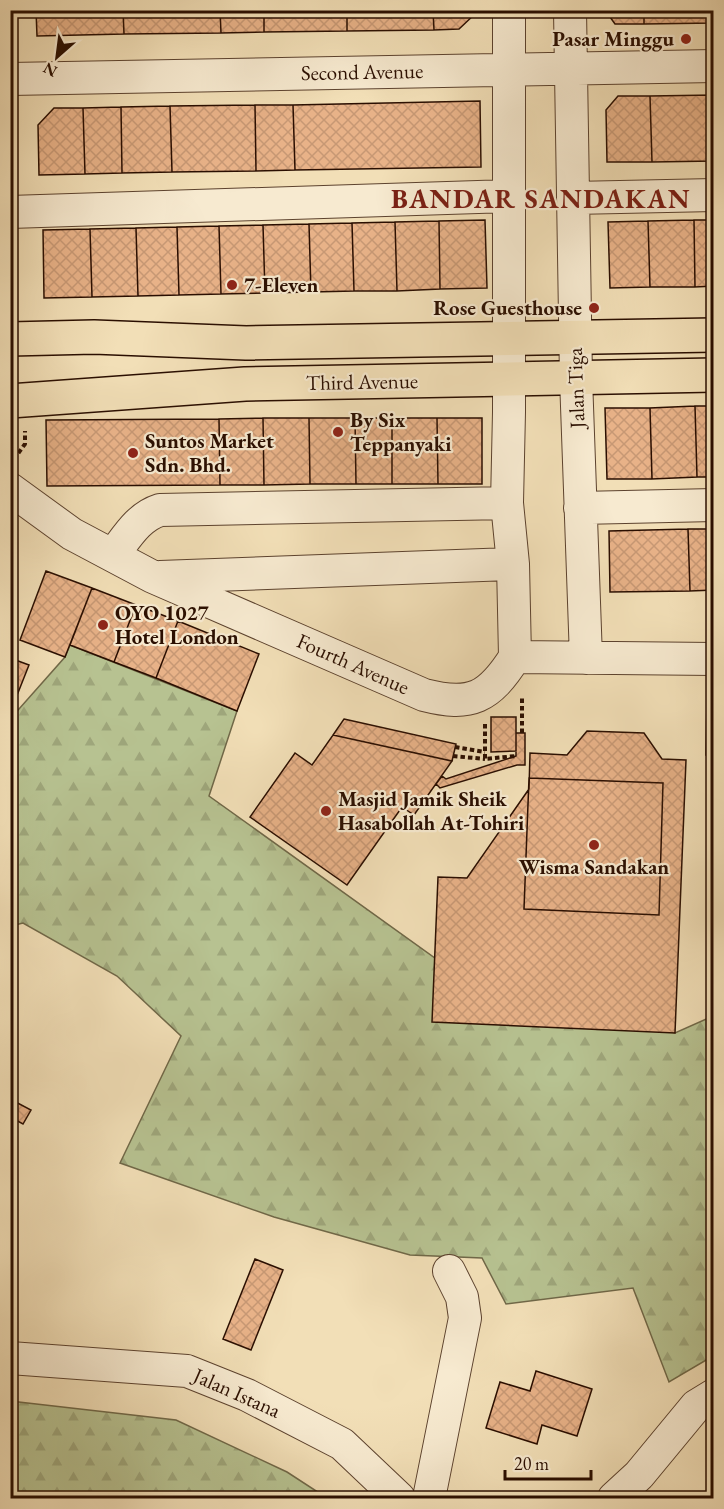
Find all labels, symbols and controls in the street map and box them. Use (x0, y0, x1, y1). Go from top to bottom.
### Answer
place label: Pasar Minggu (552, 25, 674, 52)
north arrow (27, 27, 87, 87)
marker: Pasar Minggu (679, 32, 693, 46)
text: N (40, 57, 61, 82)
street label: Second Avenue (301, 57, 423, 86)
district label: BANDAR SANDAKAN (391, 181, 691, 216)
place label: 7-Eleven (244, 271, 319, 298)
marker: 7-Eleven (225, 278, 239, 292)
place label: Rose Guesthouse (433, 294, 582, 321)
marker: Rose Guesthouse (587, 301, 601, 315)
street label: Jalan Tiga (561, 346, 590, 431)
street label: Third Avenue (306, 367, 418, 396)
place label: By Six Teppanyaki (350, 406, 451, 457)
marker: By Six Teppanyaki (331, 425, 345, 439)
place label: Suntos Market Sdn. Bhd. (145, 427, 274, 478)
marker: Suntos Market Sdn. Bhd. (126, 446, 140, 460)
place label: OYO 1027 Hotel London (115, 599, 239, 650)
marker: OYO 1027 Hotel London (96, 618, 110, 632)
street label: Fourth Avenue (293, 627, 414, 700)
place label: Masjid Jamik Sheik Hasabollah At-Tohiri (338, 785, 524, 836)
marker: Masjid Jamik Sheik Hasabollah At-Tohiri (319, 804, 333, 818)
marker: Wisma Sandakan (587, 838, 601, 852)
place label: Wisma Sandakan (519, 853, 669, 880)
street label: Jalan Istana (188, 1361, 286, 1424)
scale bar (505, 1443, 590, 1481)
text: 20 m (514, 1452, 549, 1475)

